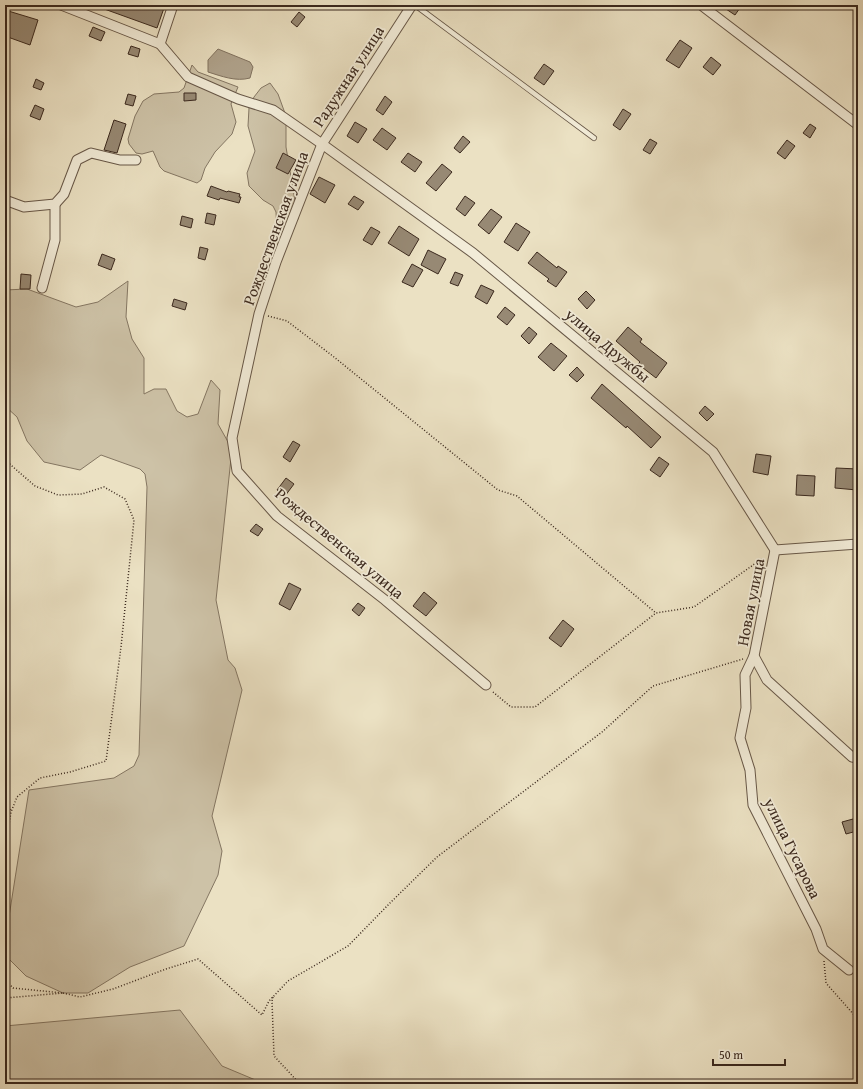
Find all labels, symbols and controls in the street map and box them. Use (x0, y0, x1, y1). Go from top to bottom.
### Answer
street label: Радужная улица (306, 20, 390, 131)
street label: Рождественская улица (236, 147, 314, 308)
street label: улица Дружбы (559, 301, 656, 388)
street label: Рождественская улица (270, 482, 410, 605)
street label: Новая улица (730, 556, 770, 648)
street label: улица Гусарова (758, 793, 828, 903)
scale bar (713, 1041, 785, 1067)
text: 50 m (719, 1046, 743, 1063)

